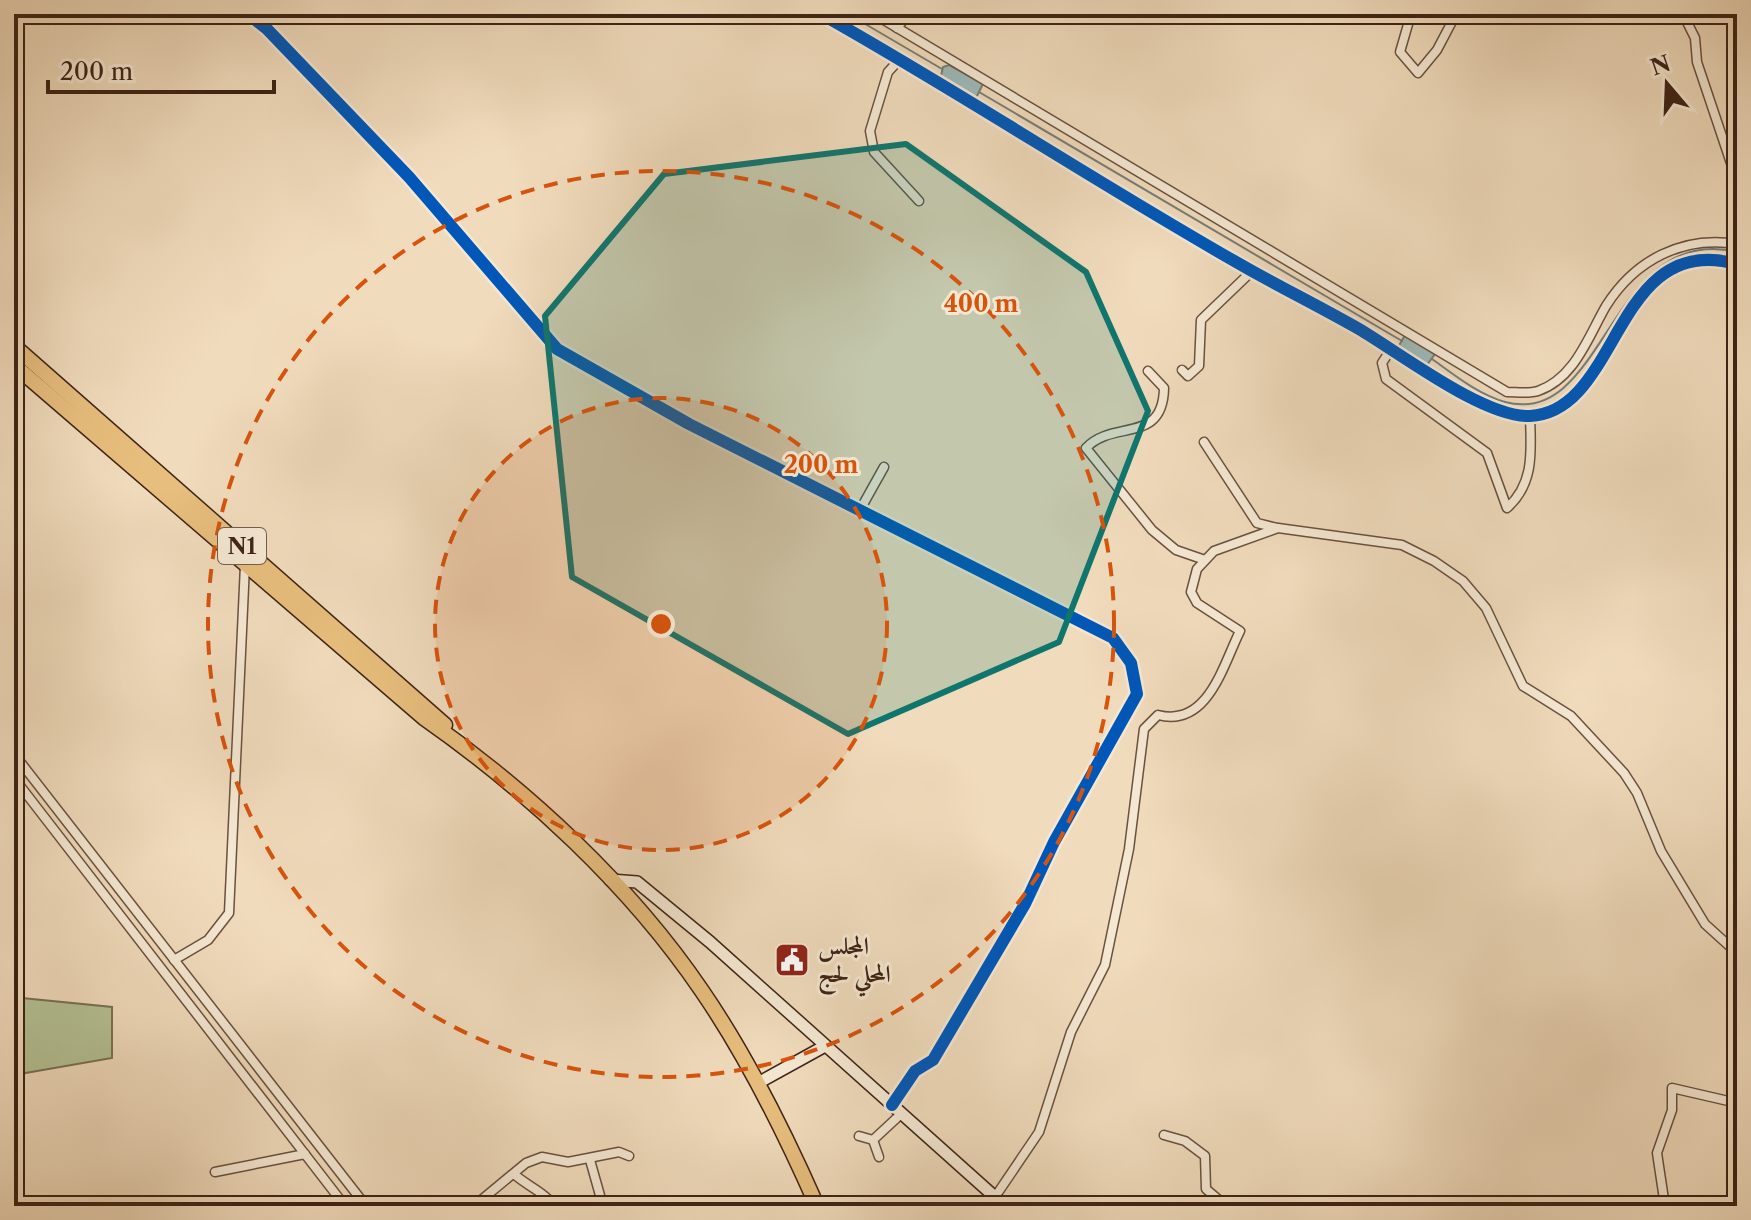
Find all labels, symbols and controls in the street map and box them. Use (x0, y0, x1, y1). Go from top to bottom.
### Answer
scale bar (48, 44, 274, 94)
north arrow (1627, 44, 1707, 124)
text: N (1647, 50, 1674, 81)
text: 200 m (60, 57, 133, 86)
text: 400 m (944, 289, 1018, 318)
text: 200 m (784, 450, 858, 479)
road number: N1 (218, 528, 266, 564)
centre of rings (647, 610, 675, 638)
place label: المجلس المحلي لحج (818, 931, 891, 997)
public building icon: المجلس المحلي لحج (773, 941, 811, 979)

